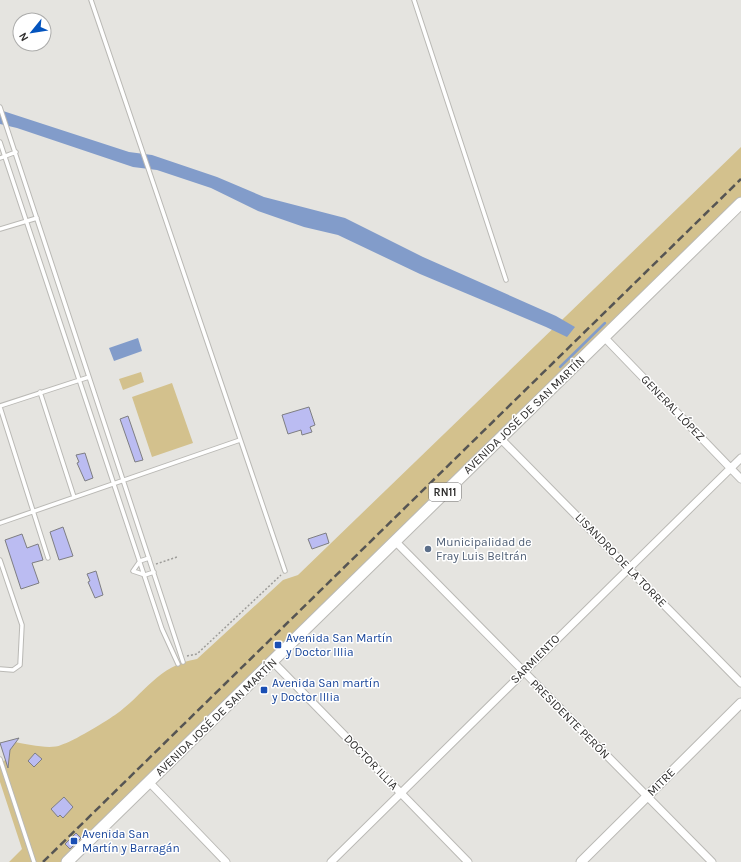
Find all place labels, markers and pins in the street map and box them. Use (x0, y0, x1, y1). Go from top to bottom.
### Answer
place label: Municipalidad de Fray Luis Beltrán (436, 535, 532, 563)
marker: Municipalidad de Fray Luis Beltrán (423, 544, 433, 554)
place label: Avenida San Martín y Doctor Illia (285, 631, 393, 659)
marker: Avenida San Martín y Doctor Illia (273, 640, 283, 650)
place label: Avenida San martín y Doctor Illia (271, 676, 380, 704)
marker: Avenida San martín y Doctor Illia (259, 685, 269, 695)
place label: Avenida San Martín y Barragán (82, 827, 180, 855)
marker: Avenida San Martín y Barragán (69, 836, 79, 846)

